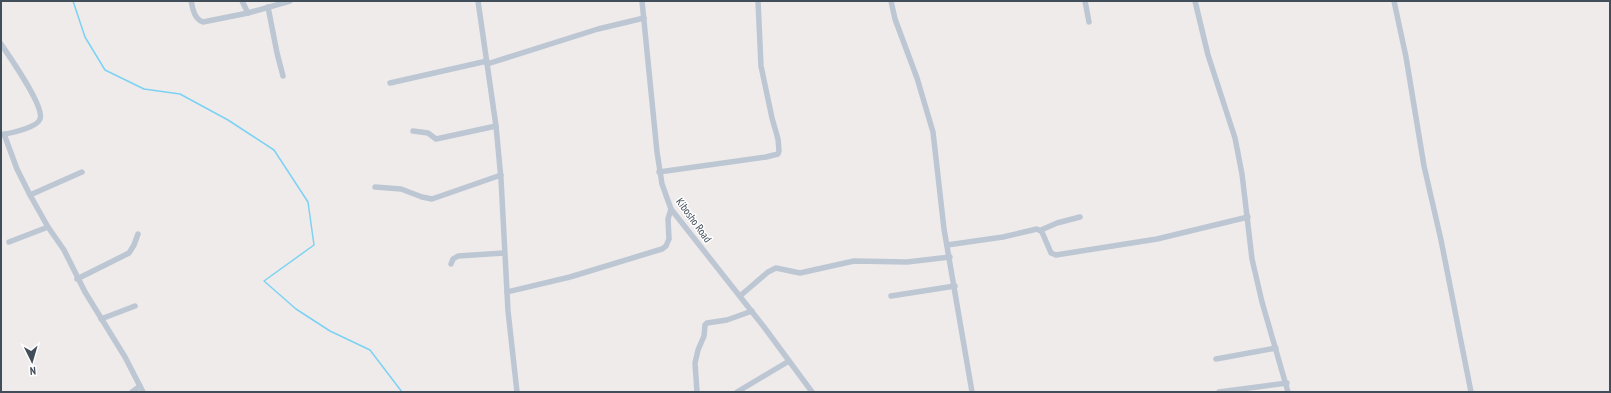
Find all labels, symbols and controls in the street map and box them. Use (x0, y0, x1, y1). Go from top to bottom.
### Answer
street label: Kibosho Road (673, 195, 715, 245)
north arrow (12, 341, 52, 381)
text: N (29, 364, 36, 378)

